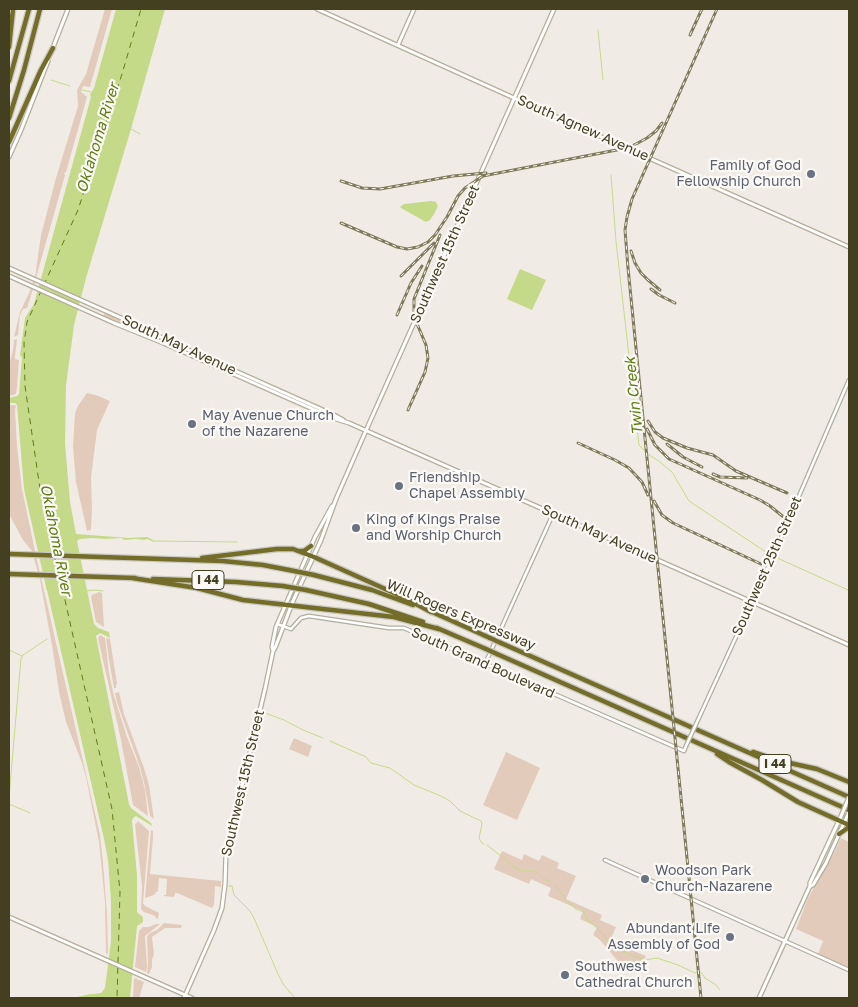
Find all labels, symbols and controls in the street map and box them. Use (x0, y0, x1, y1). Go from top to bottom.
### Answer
water label: Oklahoma River (73, 81, 123, 195)
street label: South Agnew Avenue (515, 91, 651, 165)
place label: Family of God Fellowship Church (676, 158, 801, 190)
marker: Family of God Fellowship Church (805, 168, 817, 180)
street label: Southwest 15th Street (407, 182, 483, 326)
street label: South May Avenue (119, 311, 239, 379)
water label: Twin Creek (621, 356, 647, 436)
place label: May Avenue Church of the Nazarene (202, 408, 334, 441)
marker: May Avenue Church of the Nazarene (186, 418, 198, 430)
place label: Friendship Chapel Assembly (409, 470, 525, 502)
marker: Friendship Chapel Assembly (393, 480, 405, 492)
water label: Oklahoma River (36, 483, 76, 597)
street label: Southwest 25th Street (729, 494, 805, 638)
street label: South May Avenue (539, 501, 659, 567)
place label: King of Kings Praise and Worship Church (366, 512, 501, 544)
marker: King of Kings Praise and Worship Church (350, 522, 362, 534)
road number: I 44 (192, 570, 224, 590)
street label: Will Rogers Expressway (384, 576, 538, 654)
street label: South Grand Boulevard (409, 624, 557, 702)
street label: Southwest 15th Street (218, 708, 268, 858)
road number: I 44 (759, 754, 791, 774)
place label: Woodson Park Church-Nazarene (655, 863, 772, 896)
marker: Woodson Park Church-Nazarene (639, 873, 651, 885)
place label: Abundant Life Assembly of God (607, 921, 720, 954)
marker: Abundant Life Assembly of God (724, 931, 736, 943)
place label: Southwest Cathedral Church (575, 959, 693, 992)
marker: Southwest Cathedral Church (559, 969, 571, 981)

